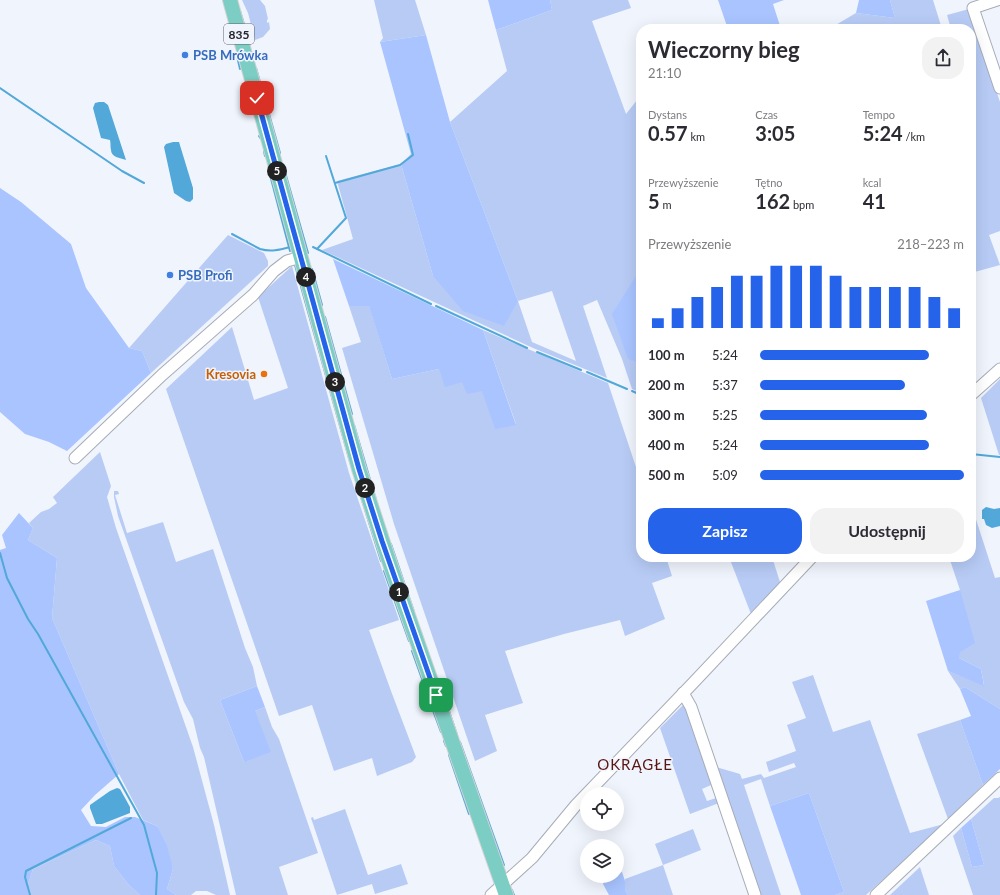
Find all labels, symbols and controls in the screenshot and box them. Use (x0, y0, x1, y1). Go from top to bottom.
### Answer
road number: 835 (224, 24, 254, 44)
text: Wieczorny bieg (648, 36, 800, 63)
button: share (922, 37, 964, 79)
place label: PSB Mrówka (193, 47, 268, 63)
marker: PSB Mrówka (180, 50, 190, 60)
text: 21:10 (648, 65, 681, 81)
pin (240, 81, 274, 115)
icon: check (246, 87, 268, 109)
text: Dystans (648, 108, 687, 121)
text: Czas (755, 108, 778, 121)
text: Tempo (863, 108, 895, 121)
text: 0.57 (648, 121, 688, 145)
text: 3:05 (755, 121, 795, 145)
text: 5:24 (863, 121, 903, 145)
text: km (688, 130, 705, 143)
text: /km (903, 130, 925, 143)
pin: 5 (267, 161, 287, 181)
text: 5 (274, 164, 280, 177)
text: Przewyższenie (648, 176, 718, 189)
text: Tętno (755, 176, 783, 189)
text: kcal (863, 176, 881, 189)
text: 5 (648, 189, 660, 213)
text: 162 (755, 189, 790, 213)
text: 41 (863, 189, 886, 213)
text: m (660, 198, 671, 211)
text: bpm (790, 198, 814, 211)
text: Przewyższenie (648, 236, 731, 252)
text: 218–223 m (897, 236, 964, 252)
place label: PSB Profi (178, 267, 233, 283)
pin: 4 (296, 267, 316, 287)
marker: PSB Profi (165, 270, 175, 280)
text: 4 (303, 270, 309, 283)
text: 100 m (648, 347, 685, 363)
text: 5:24 (712, 347, 738, 363)
place label: Kresovia (206, 366, 256, 382)
marker: Kresovia (259, 369, 269, 379)
pin: 3 (325, 372, 345, 392)
text: 3 (332, 375, 338, 388)
text: 200 m (648, 377, 685, 393)
text: 5:37 (712, 377, 738, 393)
text: 300 m (648, 407, 685, 423)
text: 5:25 (712, 407, 738, 423)
text: 400 m (648, 437, 685, 453)
text: 5:24 (712, 437, 738, 453)
text: 500 m (648, 467, 685, 483)
text: 5:09 (712, 467, 738, 483)
pin: 2 (355, 478, 375, 498)
text: 2 (362, 481, 368, 494)
button: Zapisz (648, 508, 802, 554)
button: Udostępnij (810, 508, 964, 554)
pin: 1 (389, 582, 409, 602)
text: 1 (396, 585, 402, 598)
pin (419, 678, 453, 712)
icon: arrive (425, 684, 447, 706)
district label: OKRĄGŁE (597, 755, 673, 773)
map controls (580, 787, 624, 883)
button: locate (580, 787, 624, 831)
button: layers (580, 839, 624, 883)

